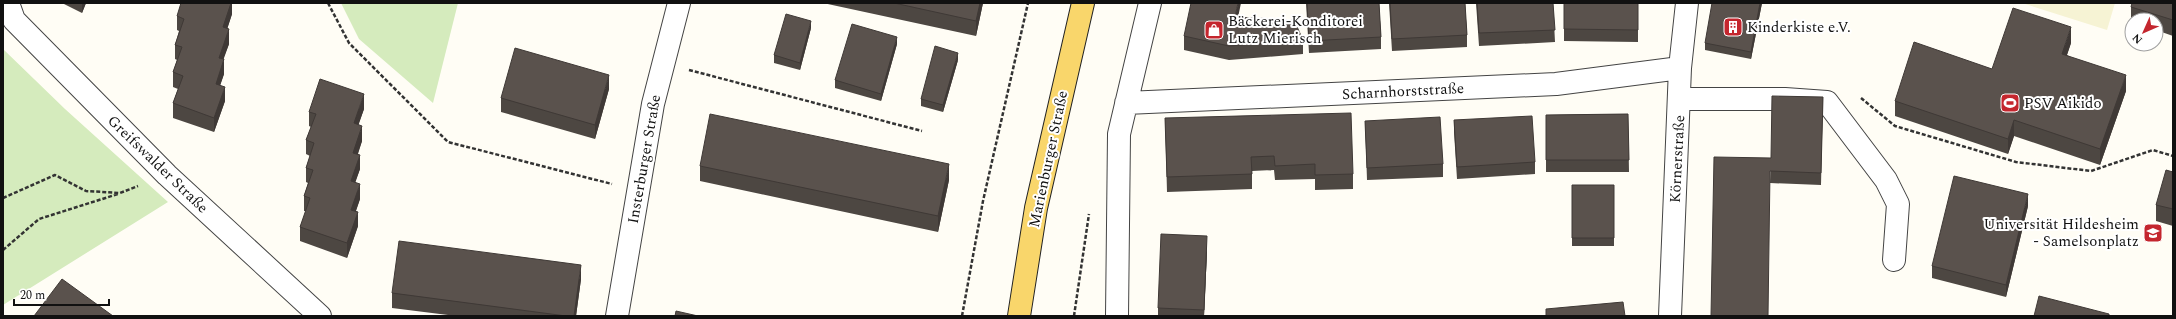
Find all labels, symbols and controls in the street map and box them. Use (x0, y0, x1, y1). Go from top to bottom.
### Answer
place label: Bäckerei-Konditorei Lutz Mierisch (1228, 10, 1363, 50)
north arrow (2124, 12, 2164, 52)
building icon: Kinderkiste e.V. (1722, 16, 1744, 38)
place label: Kinderkiste e.V. (1747, 16, 1851, 39)
shop icon: Bäckerei-Konditorei Lutz Mierisch (1203, 19, 1225, 41)
text: N (2128, 30, 2146, 48)
street label: Scharnhorststraße (1341, 77, 1465, 106)
street label: Marienburger Straße (1023, 89, 1074, 230)
sports icon: PSV Aikido (1999, 92, 2021, 114)
place label: PSV Aikido (2024, 92, 2102, 115)
street label: Insterburger Straße (622, 93, 667, 225)
street label: Greifswalder Straße (102, 110, 213, 219)
street label: Körnerstraße (1664, 114, 1691, 204)
place label: Universität Hildesheim - Samelsonplatz (1984, 213, 2139, 253)
school or university icon: Universität Hildesheim - Samelsonplatz (2142, 222, 2164, 244)
scale bar (14, 281, 109, 307)
text: 20 m (20, 286, 45, 305)

